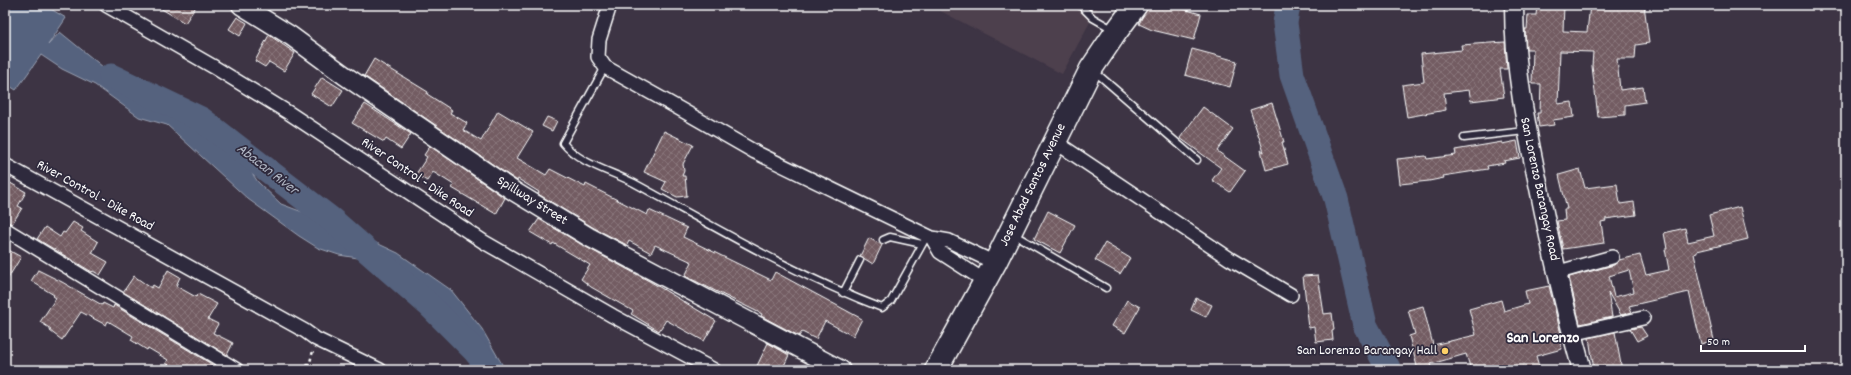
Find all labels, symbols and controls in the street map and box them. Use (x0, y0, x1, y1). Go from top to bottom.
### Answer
street label: San Lorenzo Barangay Road (1514, 115, 1564, 263)
street label: Jose Abad Santos Avenue (995, 120, 1071, 250)
street label: River Control - Dike Road (357, 133, 477, 223)
water label: Abacan River (231, 139, 304, 202)
street label: River Control - Dike Road (33, 155, 157, 237)
street label: Spillway Street (493, 171, 571, 231)
district label: San Lorenzo (1507, 327, 1579, 350)
scale bar (1701, 327, 1805, 353)
text: 50 m (1707, 334, 1730, 351)
place label: San Lorenzo Barangay Hall (1297, 341, 1438, 361)
marker: San Lorenzo Barangay Hall (1440, 346, 1450, 356)

